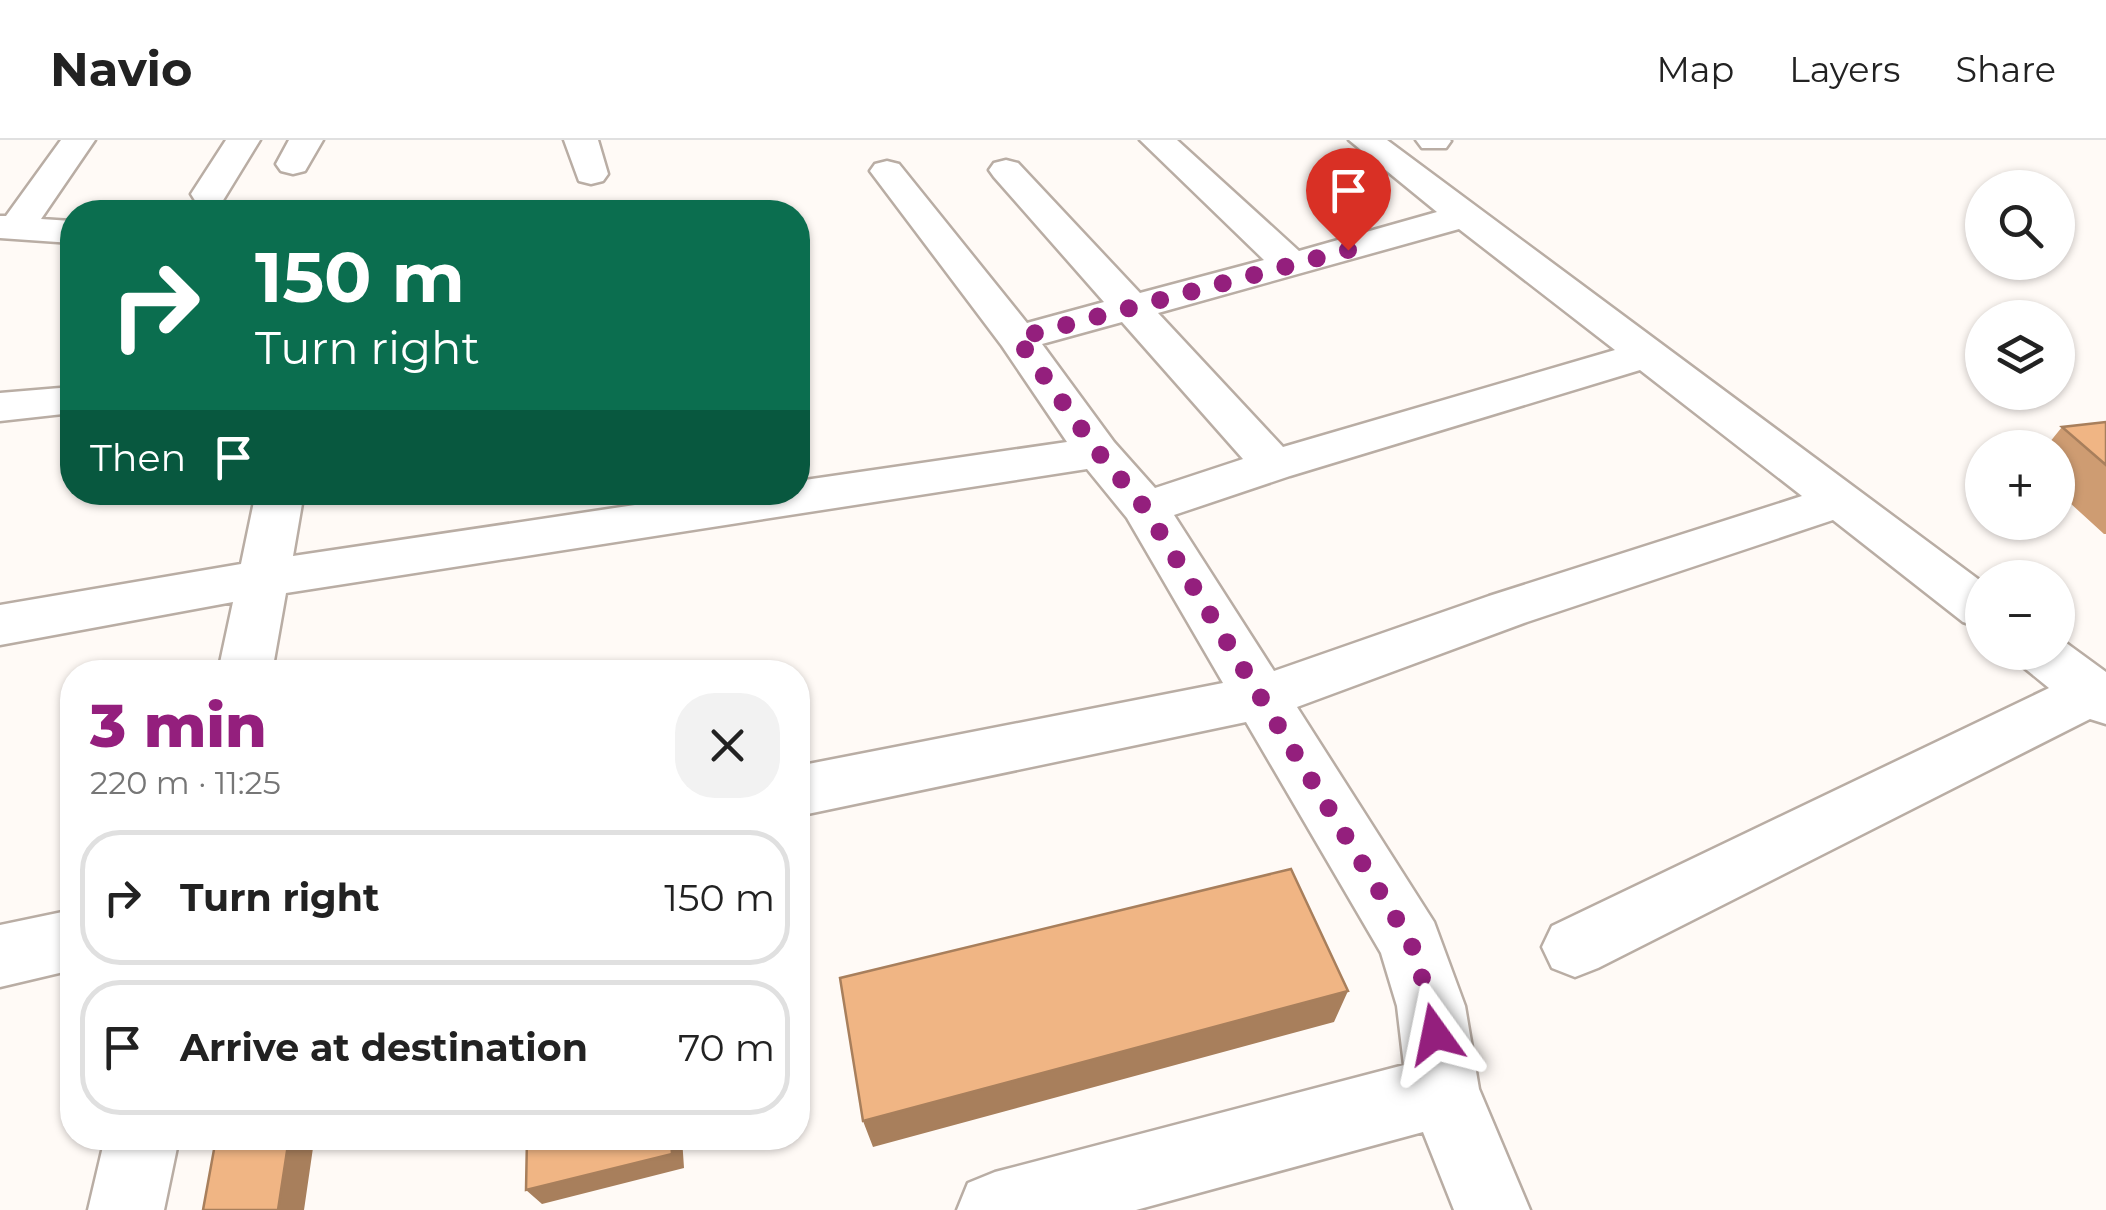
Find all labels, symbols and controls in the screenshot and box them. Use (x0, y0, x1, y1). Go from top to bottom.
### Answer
text: Navio (50, 40, 193, 98)
text: Map (1656, 48, 1734, 91)
text: Layers (1789, 48, 1900, 91)
text: Share (1955, 48, 2056, 91)
pin (1306, 148, 1391, 251)
icon: arrive (1321, 163, 1376, 218)
map controls (1965, 170, 2075, 670)
button: search (1965, 170, 2075, 280)
text: 150 m (255, 234, 465, 320)
icon: right (90, 240, 220, 370)
button: layers (1965, 300, 2075, 410)
text: Turn right (255, 320, 480, 375)
icon: arrive (206, 430, 261, 485)
button: + (1965, 430, 2075, 540)
text: Then (90, 434, 186, 481)
button: − (1965, 560, 2075, 670)
text: 3 min (90, 689, 267, 762)
button: close (675, 693, 780, 798)
text: 220 m · 11:25 (90, 763, 281, 802)
icon: right (95, 870, 150, 925)
text: Turn right (180, 874, 379, 921)
text: 150 m (664, 874, 775, 921)
position arrow (1383, 982, 1487, 1086)
icon: arrive (95, 1020, 150, 1075)
text: Arrive at destination (180, 1024, 588, 1071)
text: 70 m (678, 1024, 775, 1071)

